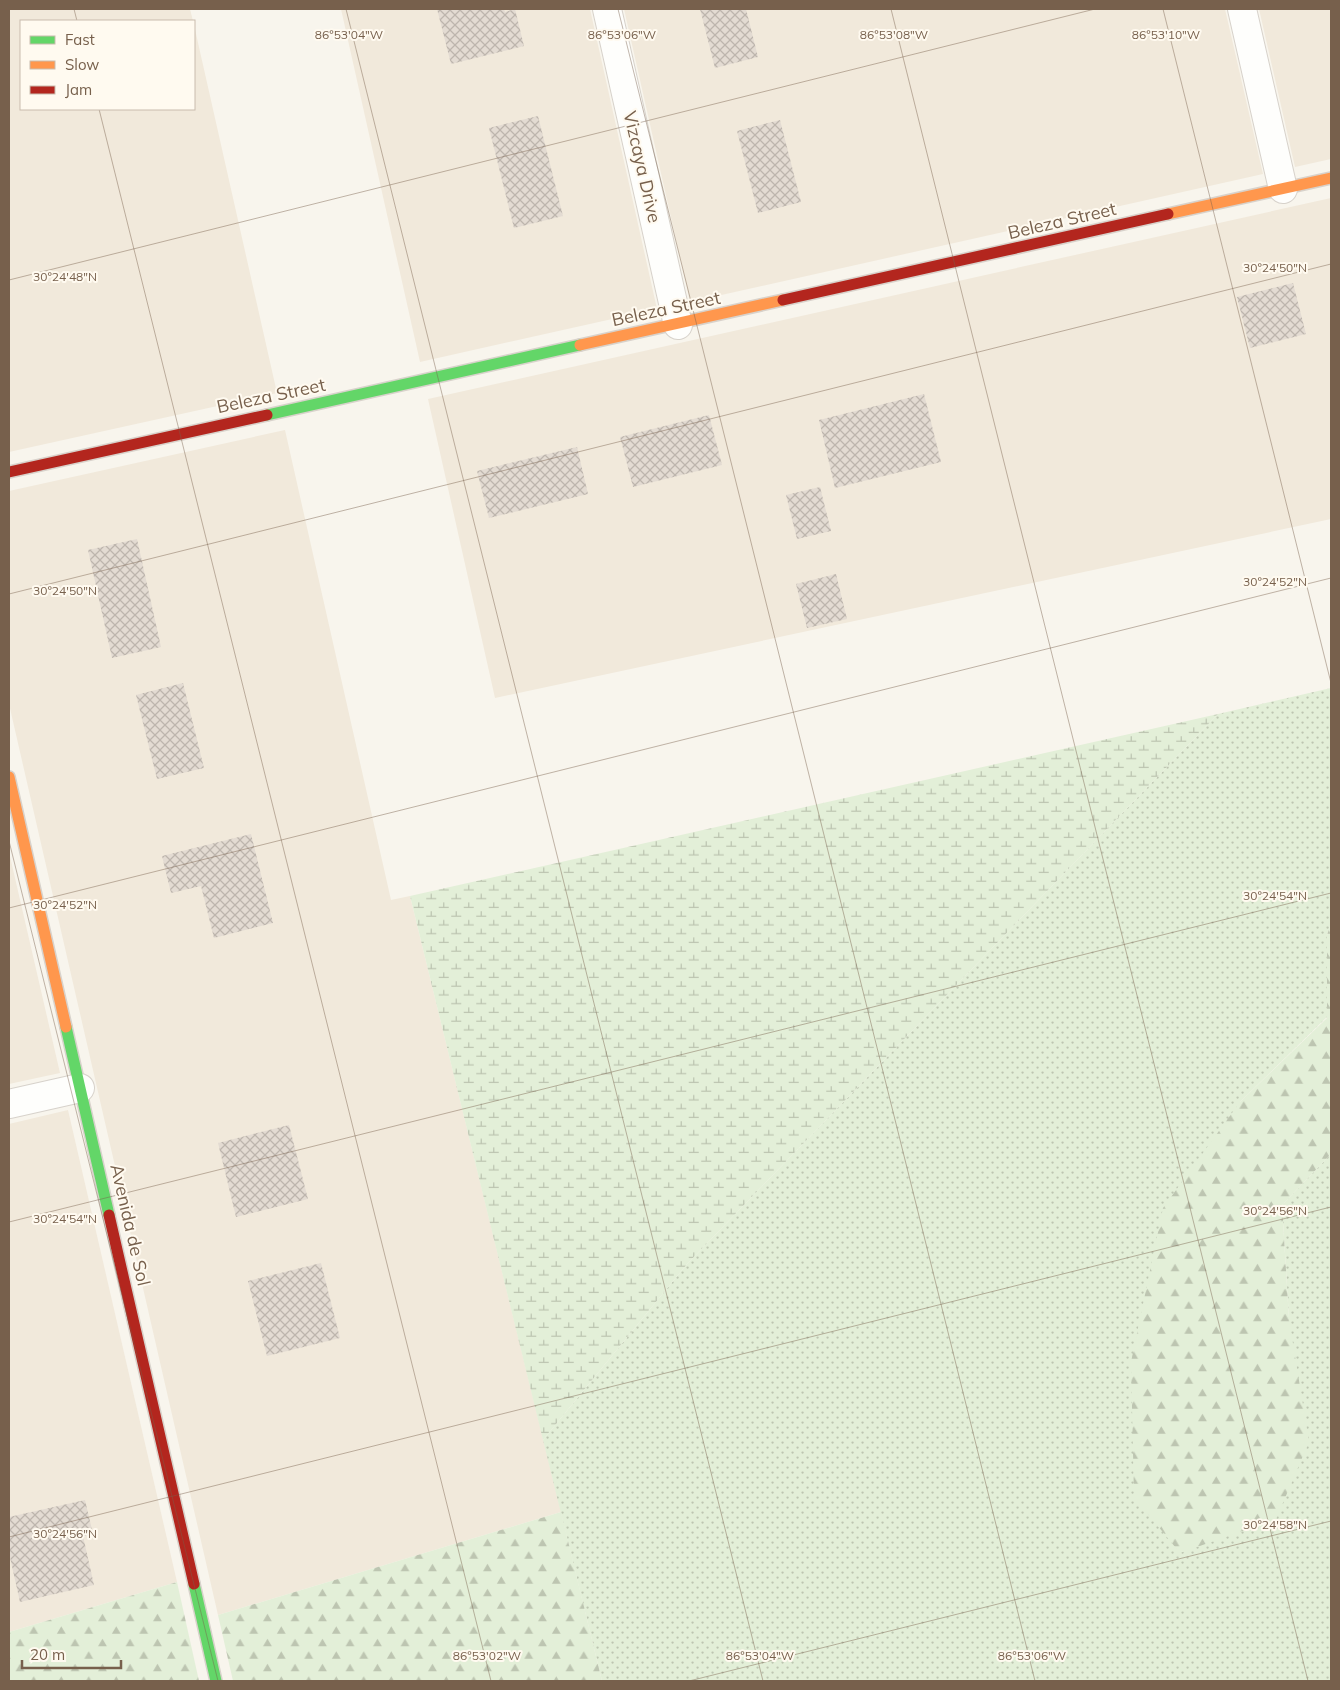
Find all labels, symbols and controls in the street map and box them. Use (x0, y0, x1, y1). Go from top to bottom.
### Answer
legend (20, 20, 195, 110)
text: 86°53'04"W (315, 27, 383, 42)
text: 86°53'06"W (588, 27, 656, 42)
text: 86°53'08"W (860, 27, 928, 42)
text: 86°53'10"W (1132, 27, 1200, 42)
text: Fast (65, 30, 95, 49)
text: Slow (65, 55, 99, 74)
text: Jam (65, 80, 92, 99)
street label: Vizcaya Drive (618, 109, 667, 225)
street label: Beleza Street (1005, 197, 1118, 244)
text: 30°24'50"N (1243, 260, 1307, 275)
text: 30°24'48"N (33, 269, 97, 284)
street label: Beleza Street (609, 286, 722, 331)
street label: Beleza Street (214, 373, 327, 418)
text: 30°24'52"N (1243, 574, 1307, 589)
text: 30°24'50"N (33, 583, 97, 598)
text: 30°24'54"N (1243, 888, 1307, 903)
text: 30°24'52"N (33, 897, 97, 912)
street label: Avenida de Sol (105, 1162, 156, 1288)
text: 30°24'56"N (1243, 1203, 1307, 1218)
text: 30°24'54"N (33, 1211, 97, 1226)
text: 30°24'58"N (1243, 1517, 1307, 1532)
text: 30°24'56"N (33, 1526, 97, 1541)
scale bar (22, 1638, 121, 1670)
text: 20 m (30, 1645, 65, 1664)
text: 86°53'02"W (453, 1648, 521, 1663)
text: 86°53'04"W (726, 1648, 794, 1663)
text: 86°53'06"W (998, 1648, 1066, 1663)

